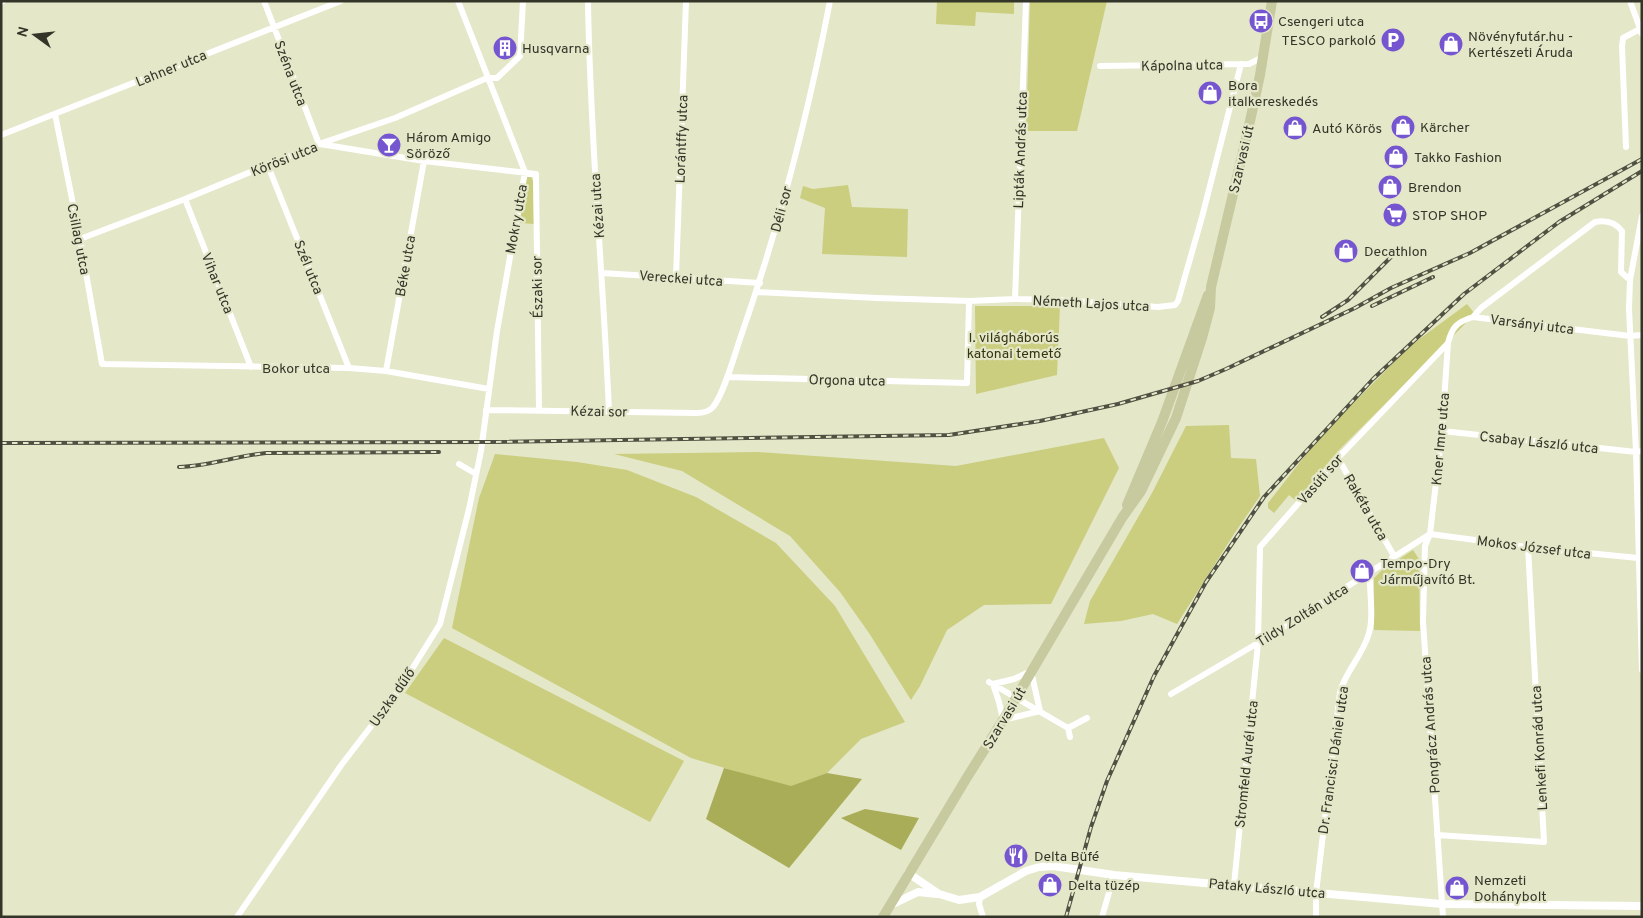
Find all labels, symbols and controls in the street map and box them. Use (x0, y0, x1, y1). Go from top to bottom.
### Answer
bus stop icon: Csengeri utca (1248, 8, 1274, 34)
north arrow (10, 10, 60, 60)
place label: Csengeri utca (1278, 14, 1364, 31)
text: N (14, 25, 33, 39)
parking icon: TESCO parkoló (1380, 27, 1406, 53)
place label: Növényfutár.hu - Kertészeti Áruda (1468, 29, 1573, 62)
shop icon: Növényfutár.hu - Kertészeti Áruda (1438, 31, 1464, 57)
place label: TESCO parkoló (1282, 33, 1376, 50)
building icon: Husqvarna (492, 35, 518, 61)
street label: Széna utca (269, 38, 310, 109)
place label: Husqvarna (522, 41, 589, 58)
street label: Lahner utca (134, 47, 210, 91)
street label: Kápolna utca (1141, 57, 1223, 76)
place label: Bora italkereskedés (1228, 78, 1318, 111)
shop icon: Bora italkereskedés (1197, 80, 1223, 106)
street label: Lipták András utca (1011, 91, 1032, 209)
street label: Lorántffy utca (672, 94, 693, 184)
shop icon: Kärcher (1390, 114, 1416, 140)
shop icon: Autó Körös (1282, 115, 1308, 141)
place label: Kärcher (1420, 120, 1470, 137)
place label: Autó Körös (1312, 121, 1382, 138)
street label: Szarvasi út (1226, 124, 1259, 195)
place label: Három Amigo Söröző (406, 130, 491, 163)
bar icon: Három Amigo Söröző (376, 132, 402, 158)
street label: Körösi utca (249, 139, 320, 182)
shop icon: Takko Fashion (1383, 144, 1409, 170)
place label: Takko Fashion (1414, 150, 1502, 167)
street label: Kézai utca (588, 173, 609, 239)
shop icon: Brendon (1377, 174, 1403, 200)
place label: Brendon (1408, 180, 1462, 197)
street label: Mokry utca (503, 183, 532, 255)
street label: Déli sor (768, 184, 797, 234)
street label: Csillag utca (62, 202, 93, 276)
supermarket icon: STOP SHOP (1382, 202, 1408, 228)
place label: STOP SHOP (1412, 208, 1487, 225)
street label: Béke utca (393, 234, 420, 298)
street label: Szél utca (289, 238, 326, 297)
shop icon: Decathlon (1333, 238, 1359, 264)
place label: Decathlon (1364, 244, 1427, 261)
street label: Vihar utca (197, 251, 237, 317)
street label: Északi sor (528, 255, 548, 319)
street label: Vereckei utca (638, 268, 723, 291)
street label: Németh Lajos utca (1032, 293, 1150, 316)
street label: Varsányi utca (1489, 312, 1575, 339)
park label: I. világháborús katonai temető (967, 330, 1062, 363)
street label: Bokor utca (262, 361, 330, 378)
street label: Orgona utca (808, 372, 886, 391)
street label: Kner Imre utca (1429, 392, 1454, 486)
street label: Kézai sor (570, 404, 628, 422)
street label: Csabay László utca (1479, 429, 1599, 458)
street label: Vasúti sor (1295, 451, 1348, 509)
street label: Rakéta utca (1339, 471, 1391, 544)
street label: Mokos József utca (1476, 533, 1592, 564)
place label: Tempo-Dry Járműjavító Bt. (1380, 556, 1475, 589)
shop icon: Tempo-Dry Járműjavító Bt. (1349, 558, 1375, 584)
street label: Tildy Zoltán utca (1254, 581, 1352, 651)
street label: Pongrácz András utca (1418, 656, 1445, 794)
street label: Uszka dűlő (367, 664, 420, 731)
street label: Szarvasi út (980, 685, 1030, 753)
street label: Dr. Francisci Dániel utca (1316, 685, 1353, 835)
street label: Lenkefi Konrád utca (1529, 685, 1552, 811)
street label: Stromfeld Aurél utca (1232, 700, 1263, 829)
restaurant icon: Delta Büfé (1003, 843, 1029, 869)
place label: Delta Büfé (1034, 849, 1099, 866)
shop icon: Delta tüzép (1037, 872, 1063, 898)
place label: Nemzeti Dohánybolt (1474, 873, 1547, 906)
shop icon: Nemzeti Dohánybolt (1444, 875, 1470, 901)
street label: Pataky László utca (1208, 876, 1326, 903)
place label: Delta tüzép (1068, 878, 1140, 895)

